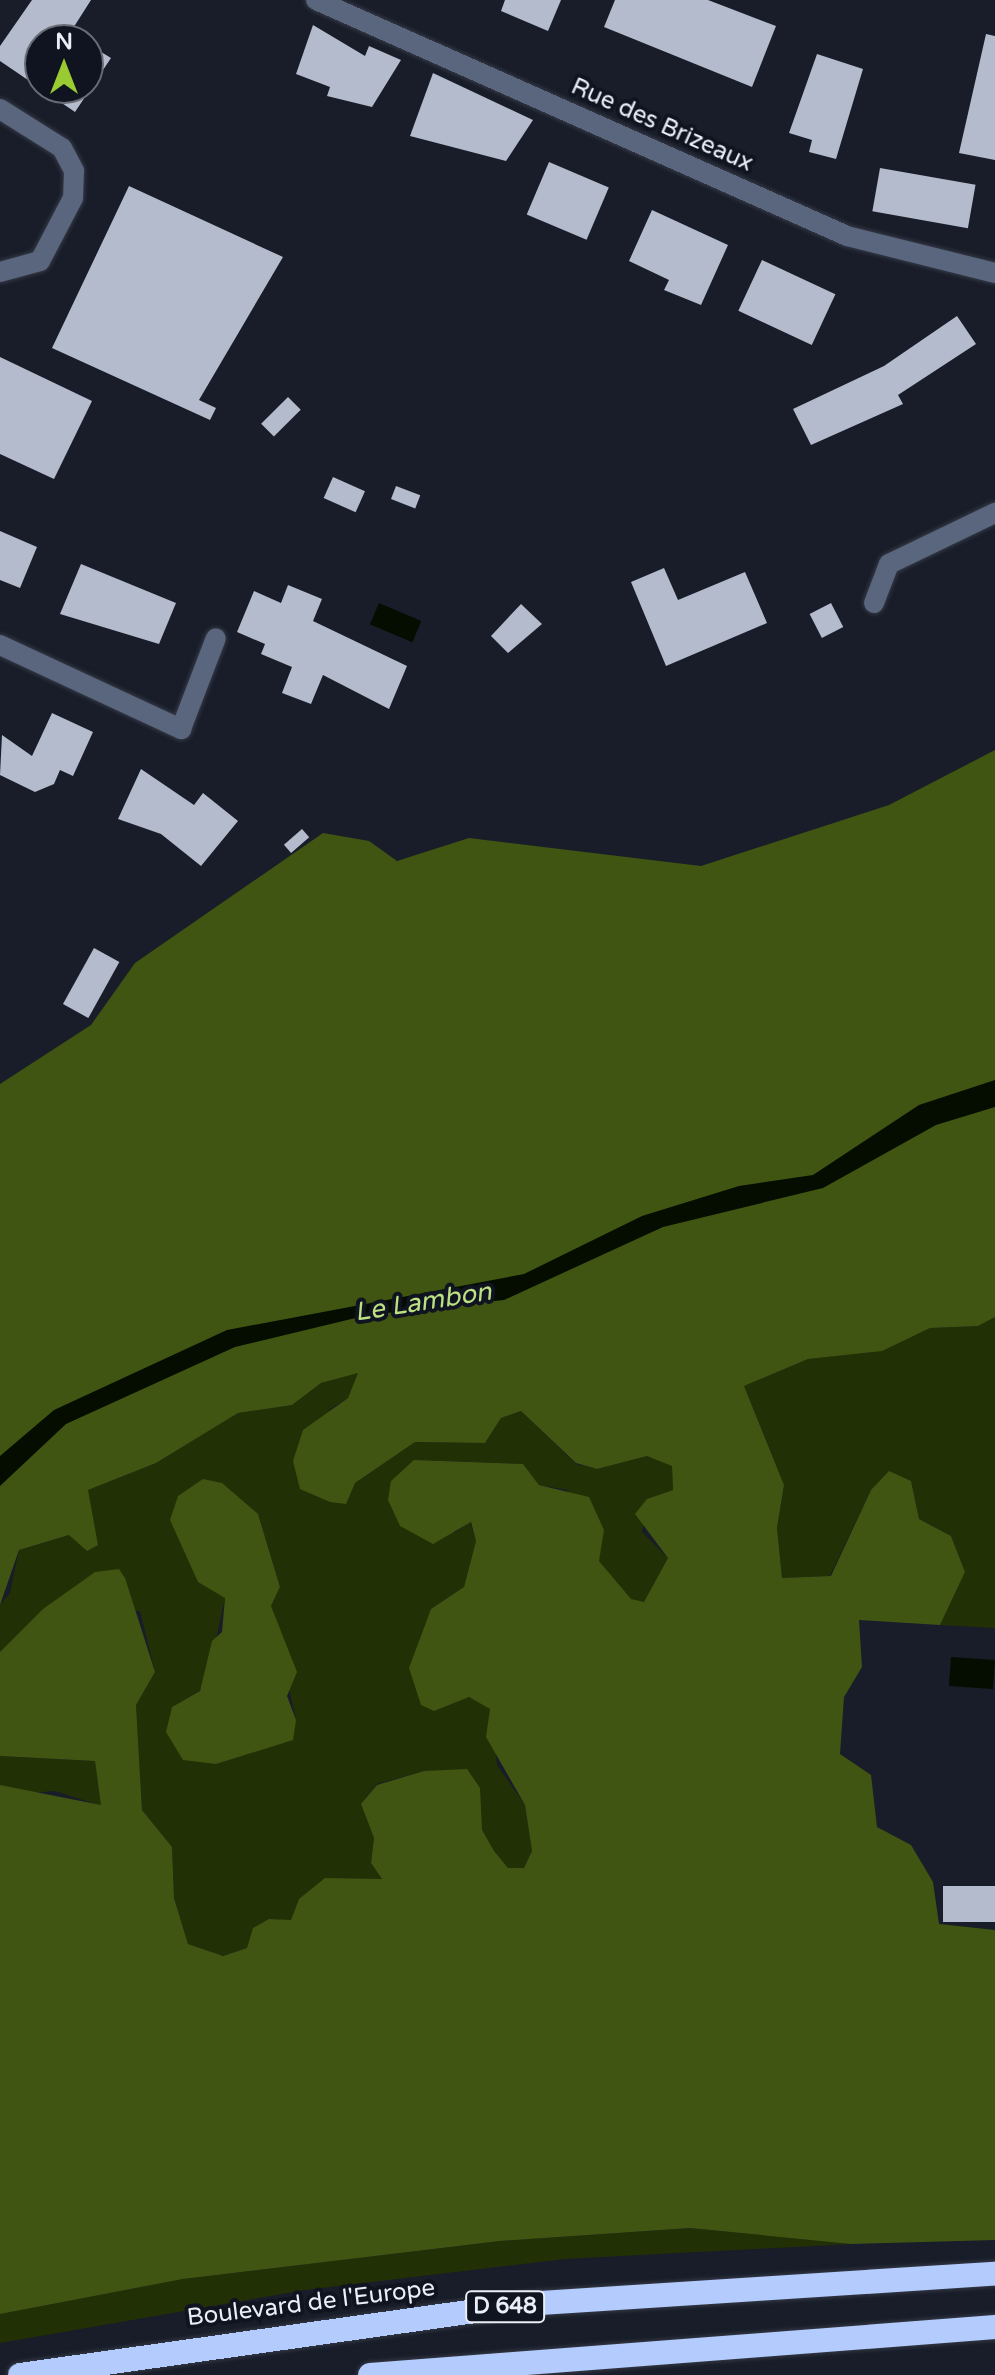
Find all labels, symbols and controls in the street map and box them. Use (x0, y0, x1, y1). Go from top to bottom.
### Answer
north arrow (24, 24, 104, 104)
text: N (55, 29, 73, 55)
street label: Rue des Brizeaux (567, 72, 757, 178)
water label: Le Lambon (352, 1276, 494, 1328)
street label: Boulevard de l'Europe (185, 2274, 437, 2332)
road number: D 648 (465, 2289, 545, 2325)

